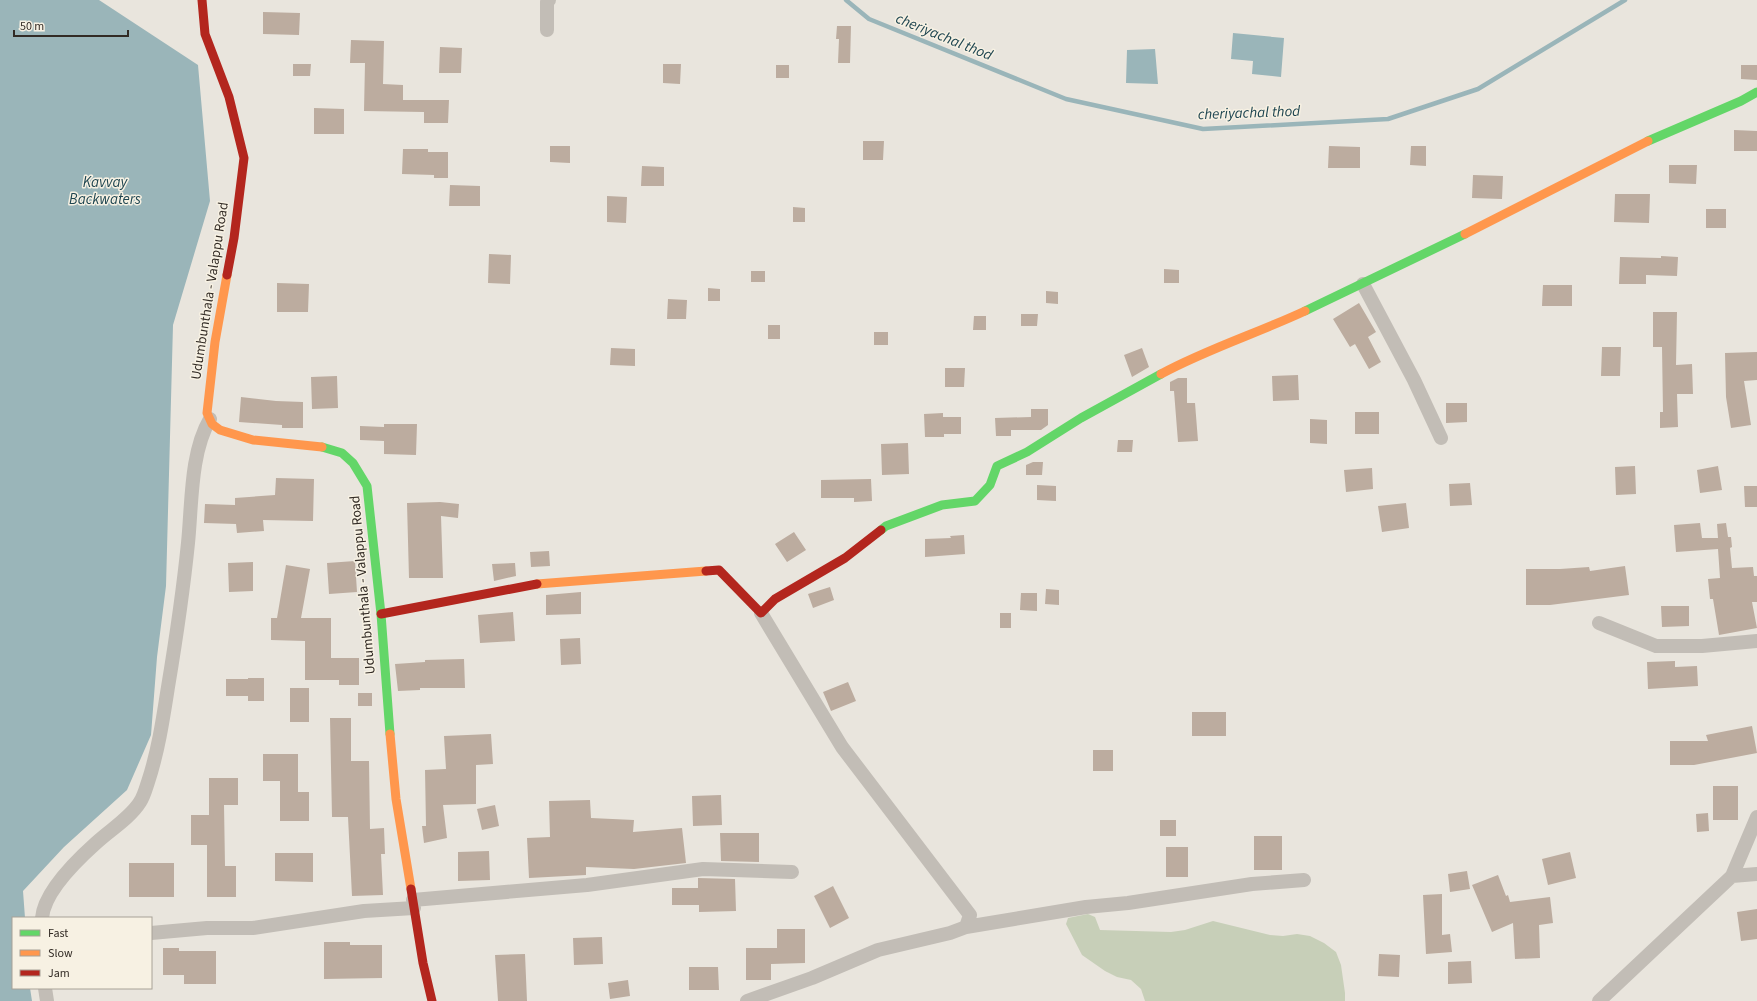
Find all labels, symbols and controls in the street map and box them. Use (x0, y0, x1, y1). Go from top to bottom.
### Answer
water label: cheriyachal thod (893, 8, 996, 66)
scale bar (14, 12, 128, 38)
text: 50 m (20, 18, 44, 35)
water label: cheriyachal thod (1197, 101, 1302, 125)
water label: Kavvay Backwaters (69, 172, 141, 210)
street label: Udumbunthala - Valappu Road (186, 201, 234, 381)
street label: Udumbunthala - Valappu Road (345, 495, 381, 675)
legend (12, 917, 152, 989)
text: Fast (48, 925, 68, 942)
text: Slow (48, 945, 73, 962)
text: Jam (48, 965, 70, 982)

